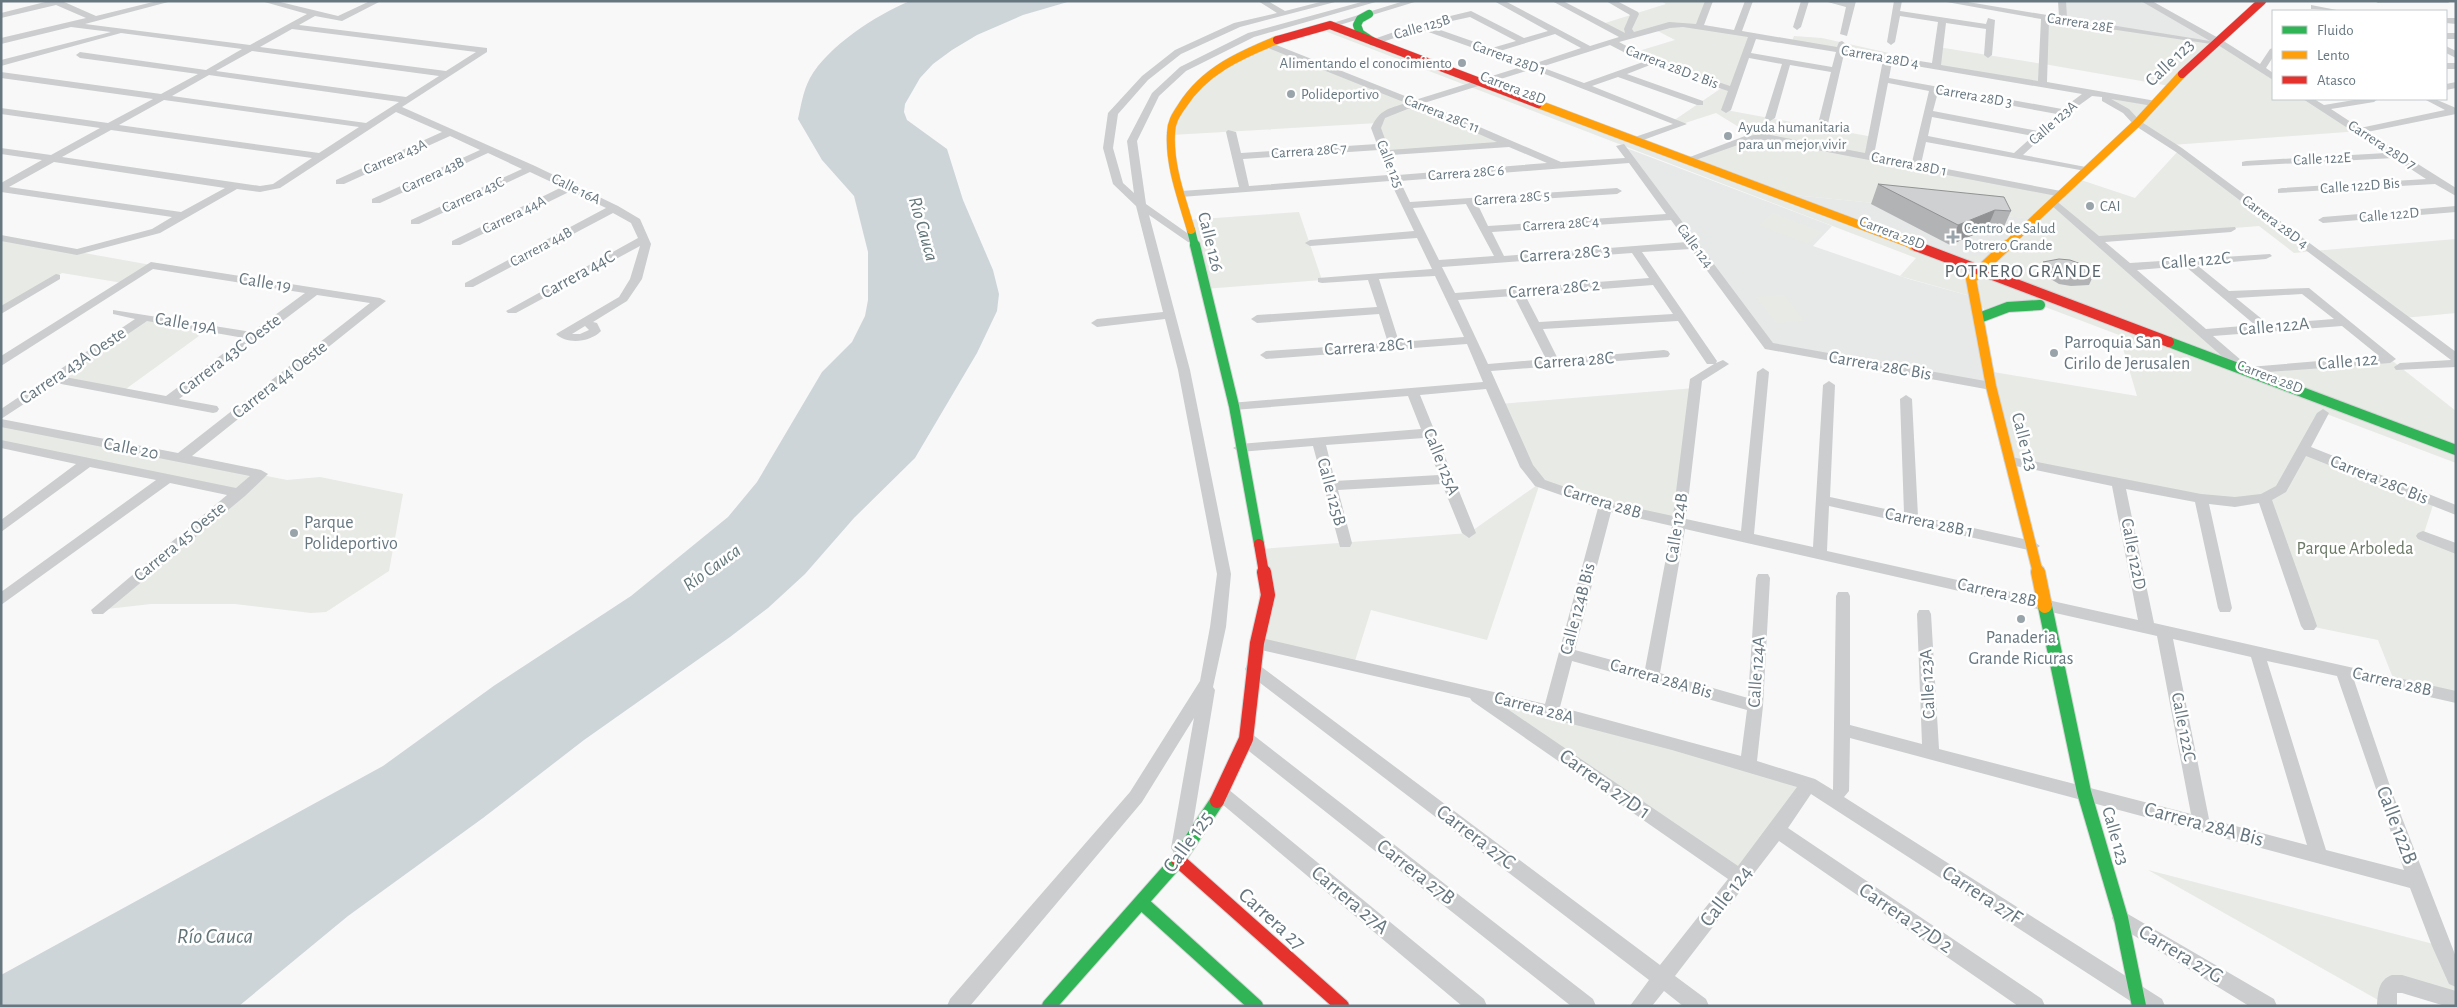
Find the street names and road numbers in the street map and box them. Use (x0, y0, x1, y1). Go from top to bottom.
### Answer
street label: Carrera 28E (2046, 10, 2114, 36)
street label: Calle 125B (1392, 12, 1452, 42)
street label: Calle 123 (2142, 36, 2198, 90)
street label: Carrera 28D 1 (1470, 38, 1548, 78)
street label: Carrera 28D 2 Bis (1624, 42, 1720, 92)
street label: Carrera 28D 4 (1840, 43, 1920, 71)
street label: Carrera 28D (1478, 69, 1548, 107)
street label: Carrera 28D 3 (1935, 82, 2013, 110)
street label: Carrera 28C 11 (1402, 92, 1482, 136)
street label: Calle 123A (2026, 98, 2080, 148)
street label: Carrera 28D 7 (2345, 118, 2419, 172)
street label: Carrera 43A (361, 136, 429, 178)
street label: Calle 125 (1374, 138, 1406, 190)
street label: Carrera 28C 7 (1271, 141, 1347, 161)
street label: Carrera 28D 1 (1870, 149, 1948, 179)
street label: Calle 122E (2293, 150, 2351, 168)
street label: Carrera 43B (400, 154, 466, 196)
street label: Carrera 28C 6 (1427, 163, 1505, 183)
street label: Calle 16A (549, 171, 603, 207)
street label: Carrera 43C (440, 174, 506, 216)
street label: Calle 122D Bis (2320, 176, 2400, 196)
street label: Carrera 28C 5 (1474, 188, 1550, 208)
street label: Carrera 28D 4 (2239, 192, 2311, 252)
street label: Carrera 44A (480, 193, 548, 237)
street label: Calle 122D (2358, 205, 2420, 225)
street label: Calle 126 (1194, 210, 1226, 274)
street label: Carrera 28C 4 (1522, 214, 1600, 234)
street label: Carrera 28D (1857, 214, 1927, 252)
street label: Calle 124 (1674, 221, 1716, 271)
street label: Carrera 44B (508, 224, 574, 270)
street label: Carrera 28C 3 (1519, 242, 1611, 266)
street label: Carrera 44C (538, 247, 618, 303)
street label: Calle 122C (2160, 249, 2232, 273)
street label: Calle 19 (238, 270, 292, 296)
street label: Carrera 28C 2 (1508, 276, 1600, 302)
street label: Calle 19A (153, 310, 219, 338)
street label: Carrera 43C Oeste (176, 311, 284, 399)
street label: Calle 122A (2238, 315, 2311, 339)
street label: Carrera 43A Oeste (17, 324, 129, 408)
street label: Carrera 28C 1 (1324, 335, 1414, 359)
street label: Carrera 44 Oeste (229, 338, 331, 422)
street label: Carrera 28C Bis (1827, 348, 1933, 384)
street label: Carrera 28C (1533, 349, 1615, 373)
street label: Calle 122 (2317, 350, 2379, 374)
street label: Carrera 28D (2235, 358, 2305, 396)
street label: Calle 123 (2008, 411, 2040, 473)
street label: Calle 125A (1420, 426, 1463, 498)
street label: Calle 20 (102, 435, 160, 463)
street label: Carrera 28C Bis (2327, 452, 2431, 508)
street label: Calle 125B (1313, 456, 1349, 528)
street label: Carrera 28B (1561, 482, 1643, 522)
street label: Calle 124B (1663, 492, 1691, 564)
street label: Carrera 45 Oeste (131, 499, 229, 585)
street label: Carrera 28B 1 (1883, 505, 1975, 541)
street label: Calle 122D (2117, 517, 2149, 591)
street label: Calle 124B Bis (1557, 561, 1599, 657)
street label: Carrera 28B (1956, 575, 2038, 611)
street label: Calle 124A (1746, 635, 1769, 708)
street label: Calle 123A (1917, 648, 1939, 719)
street label: Carrera 28A Bis (1608, 656, 1714, 702)
street label: Carrera 28B (2351, 664, 2433, 700)
street label: Carrera 28A (1492, 689, 1576, 727)
street label: Calle 122C (2168, 691, 2198, 763)
street label: Carrera 27D 1 (1556, 745, 1654, 823)
street label: Calle 122B (2373, 783, 2421, 867)
street label: Carrera 28A Bis (2142, 798, 2266, 850)
street label: Carrera 27C (1433, 801, 1519, 873)
street label: Calle 123 (2098, 805, 2132, 867)
street label: Calle 125 (1159, 808, 1217, 876)
street label: Carrera 27B (1373, 835, 1459, 909)
street label: Carrera 27F (1938, 861, 2027, 929)
street label: Carrera 27A (1307, 862, 1393, 938)
street label: Calle 124 (1696, 862, 1756, 930)
street label: Carrera 27D 2 (1855, 879, 1957, 957)
street label: Carrera 27 (1235, 884, 1310, 954)
street label: Carrera 27G (2135, 921, 2227, 987)

